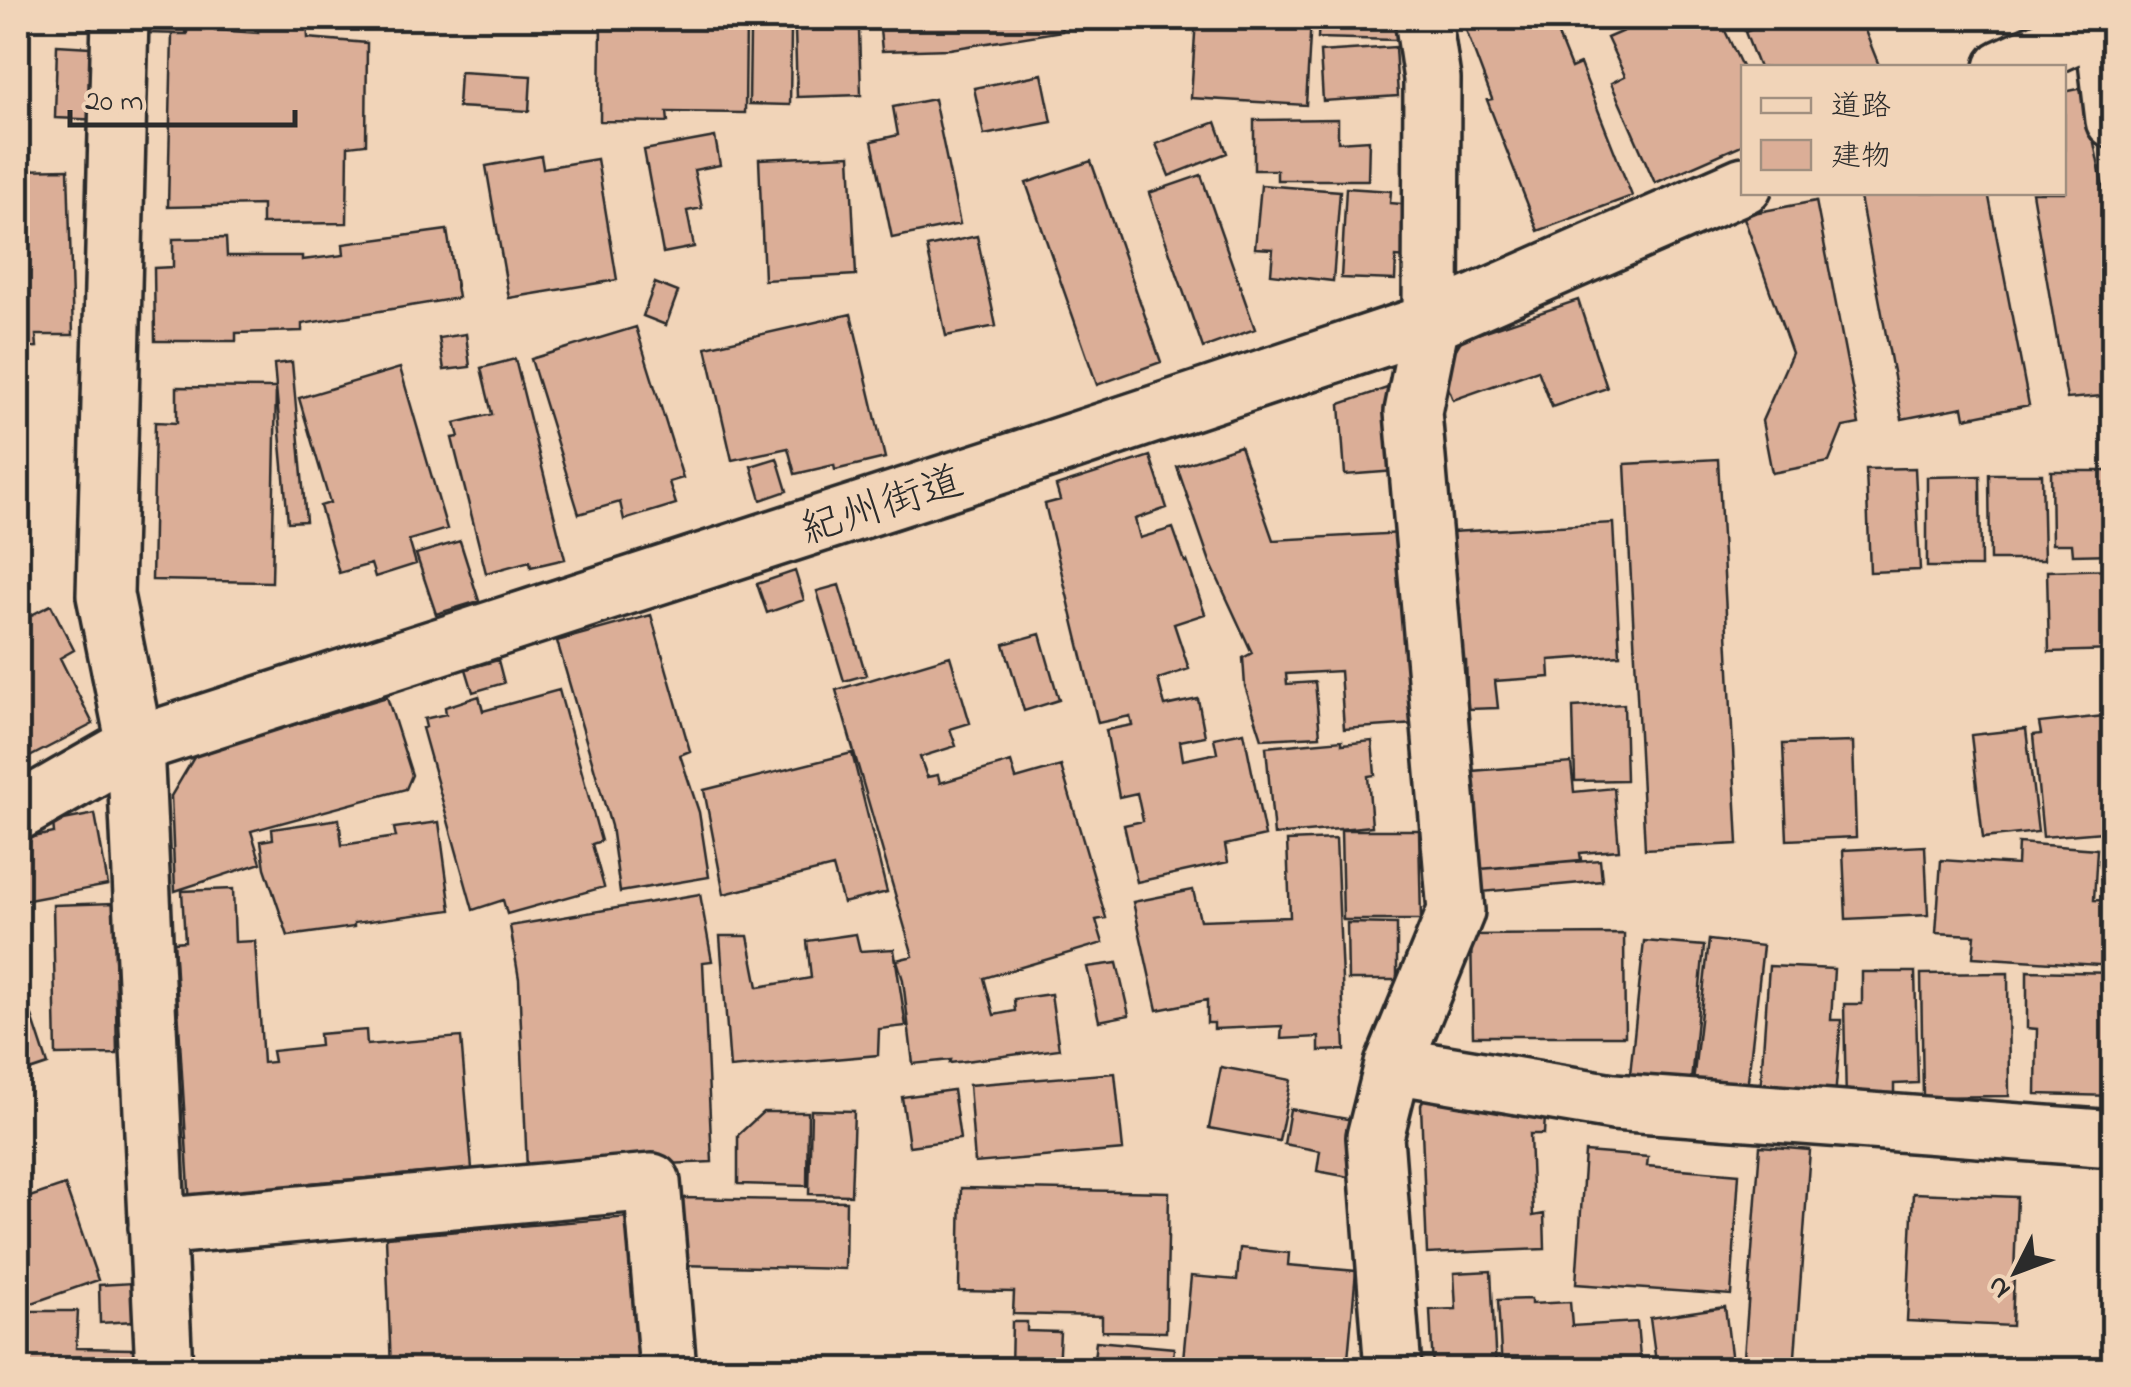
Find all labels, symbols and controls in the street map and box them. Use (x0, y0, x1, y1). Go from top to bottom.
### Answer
scale bar (70, 65, 295, 127)
legend (1741, 65, 2066, 195)
text: 20 m (85, 81, 144, 125)
text: 道路 (1831, 86, 1891, 130)
text: 建物 (1831, 136, 1891, 180)
street label: 紀州街道 (793, 452, 972, 562)
north arrow (1966, 1222, 2066, 1322)
text: N (1978, 1266, 2022, 1307)

